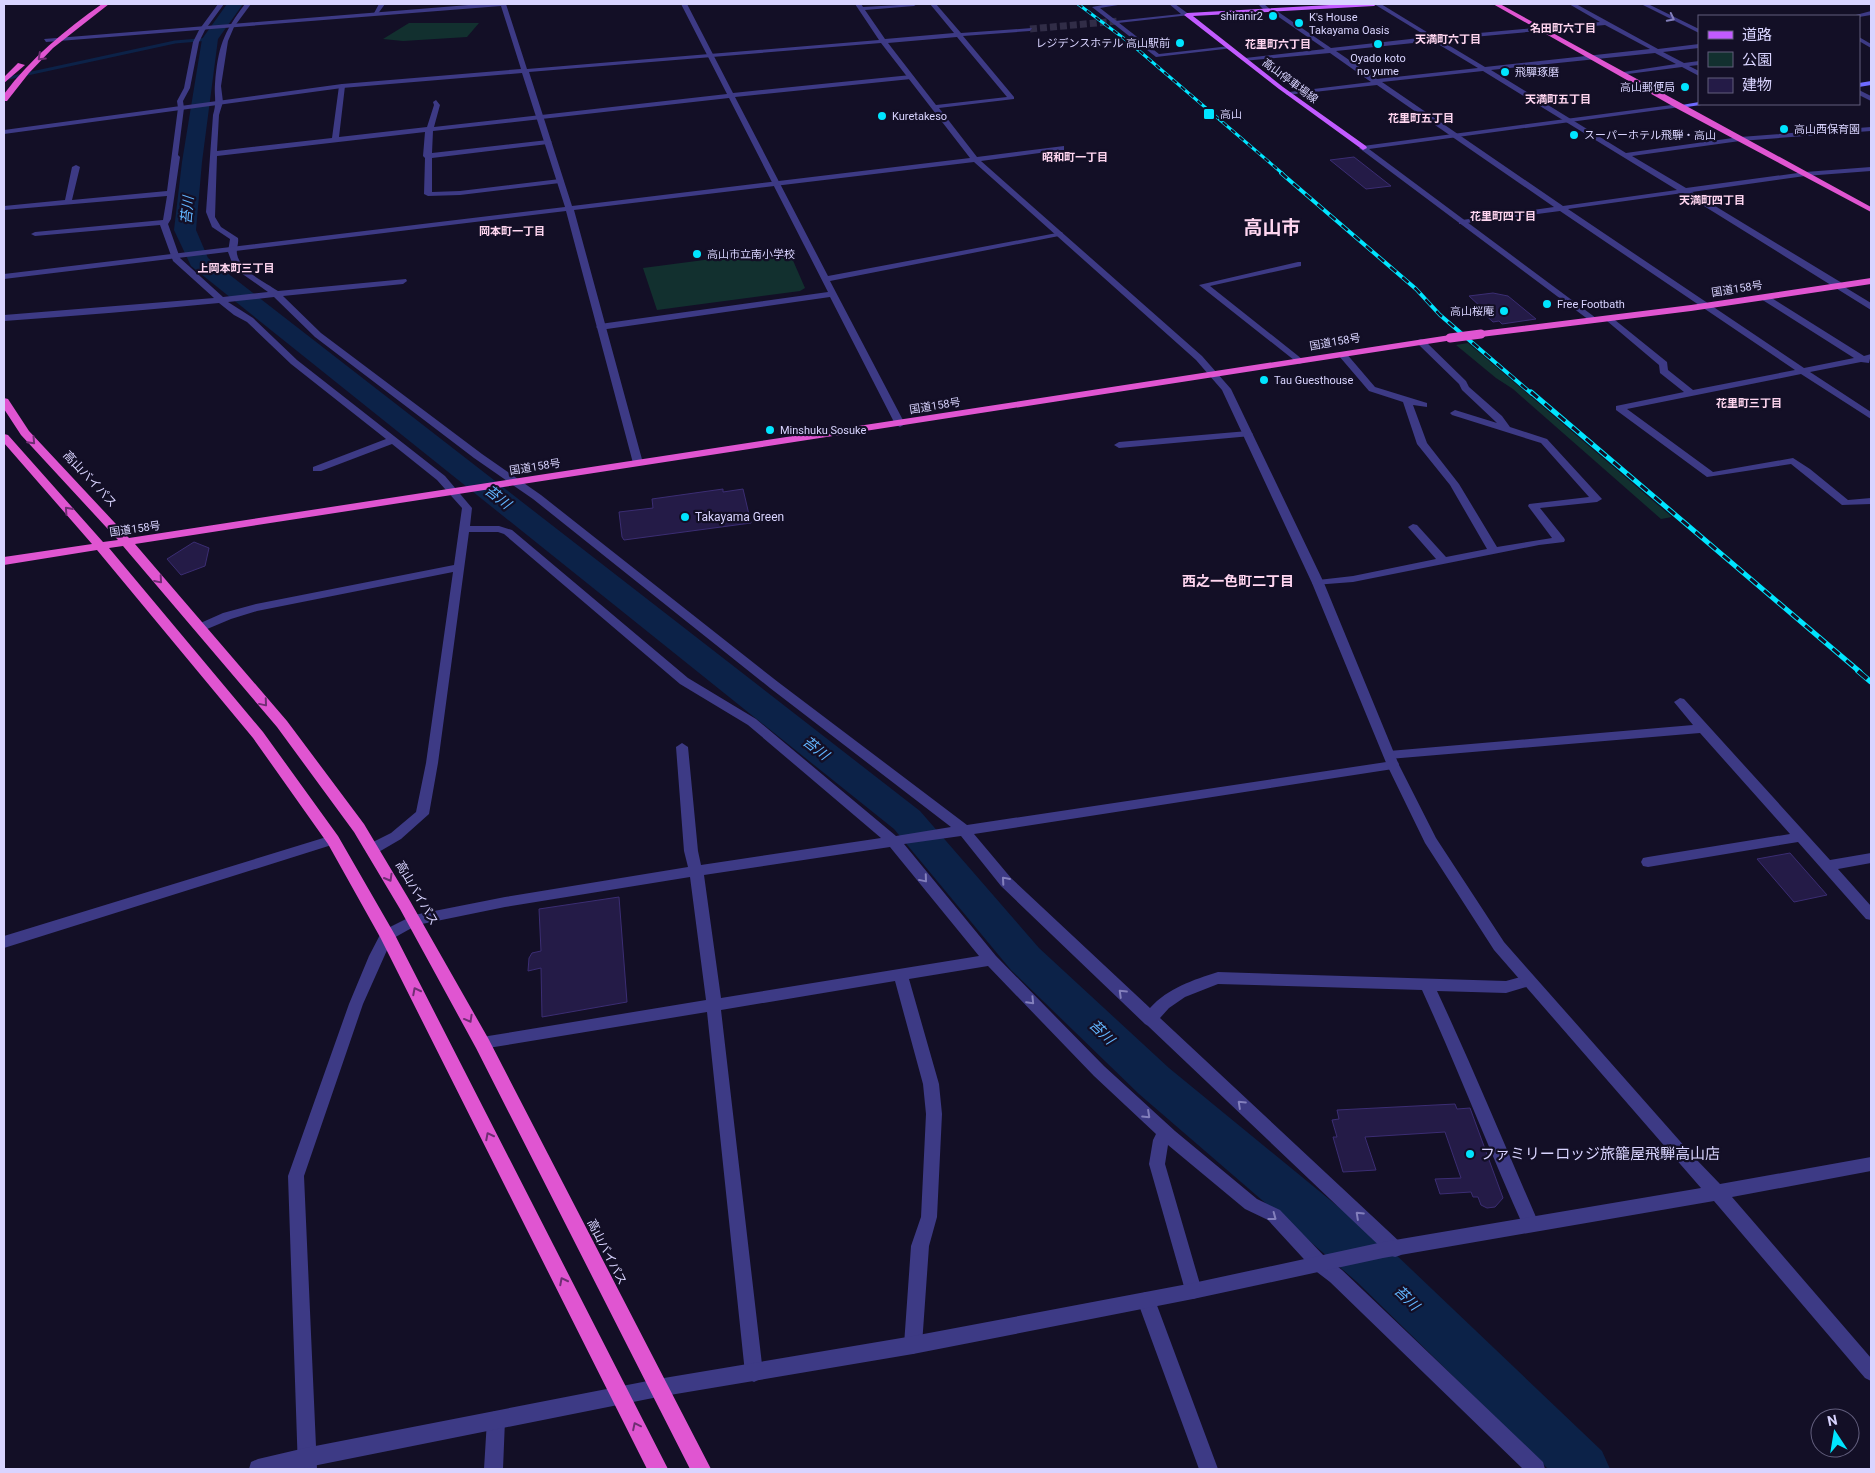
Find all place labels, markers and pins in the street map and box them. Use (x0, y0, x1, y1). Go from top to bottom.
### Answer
place label: shiranir2 (1220, 10, 1263, 23)
marker: shiranir2 (1267, 10, 1279, 22)
place label: K's House Takayama Oasis (1309, 11, 1390, 37)
marker: K's House Takayama Oasis (1293, 17, 1305, 29)
place label: レジデンスホテル 高山駅前 (1035, 37, 1170, 50)
marker: レジデンスホテル 高山駅前 (1174, 37, 1186, 49)
marker: Oyado koto no yume (1372, 38, 1384, 50)
place label: Oyado koto no yume (1350, 52, 1406, 78)
marker: 飛驒琢磨 (1499, 66, 1511, 78)
place label: 飛驒琢磨 (1515, 66, 1559, 79)
place label: 高山郵便局 (1620, 81, 1675, 94)
marker: 高山郵便局 (1679, 81, 1691, 93)
marker: 高山 (1202, 107, 1216, 121)
place label: 高山 (1220, 108, 1242, 121)
marker: Kuretakeso (876, 110, 888, 122)
place label: Kuretakeso (892, 110, 947, 123)
marker: 高山西保育園 (1778, 123, 1790, 135)
place label: 高山西保育園 (1794, 123, 1860, 136)
marker: スーパーホテル飛騨・高山 (1568, 129, 1580, 141)
place label: スーパーホテル飛騨・高山 (1584, 129, 1716, 142)
marker: 高山市立南小学校 (691, 248, 703, 260)
place label: 高山市立南小学校 (707, 248, 795, 261)
marker: Free Footbath (1541, 298, 1553, 310)
place label: Free Footbath (1557, 298, 1625, 311)
place label: 高山桜庵 (1450, 305, 1494, 318)
marker: 高山桜庵 (1498, 305, 1510, 317)
marker: Tau Guesthouse (1258, 374, 1270, 386)
place label: Tau Guesthouse (1274, 374, 1353, 387)
marker: Minshuku Sosuke (764, 424, 776, 436)
place label: Minshuku Sosuke (780, 424, 867, 437)
place label: Takayama Green (695, 510, 784, 524)
marker: Takayama Green (679, 511, 691, 523)
place label: ファミリーロッジ旅籠屋飛騨高山店 (1480, 1145, 1720, 1163)
marker: ファミリーロッジ旅籠屋飛騨高山店 (1464, 1148, 1476, 1160)

